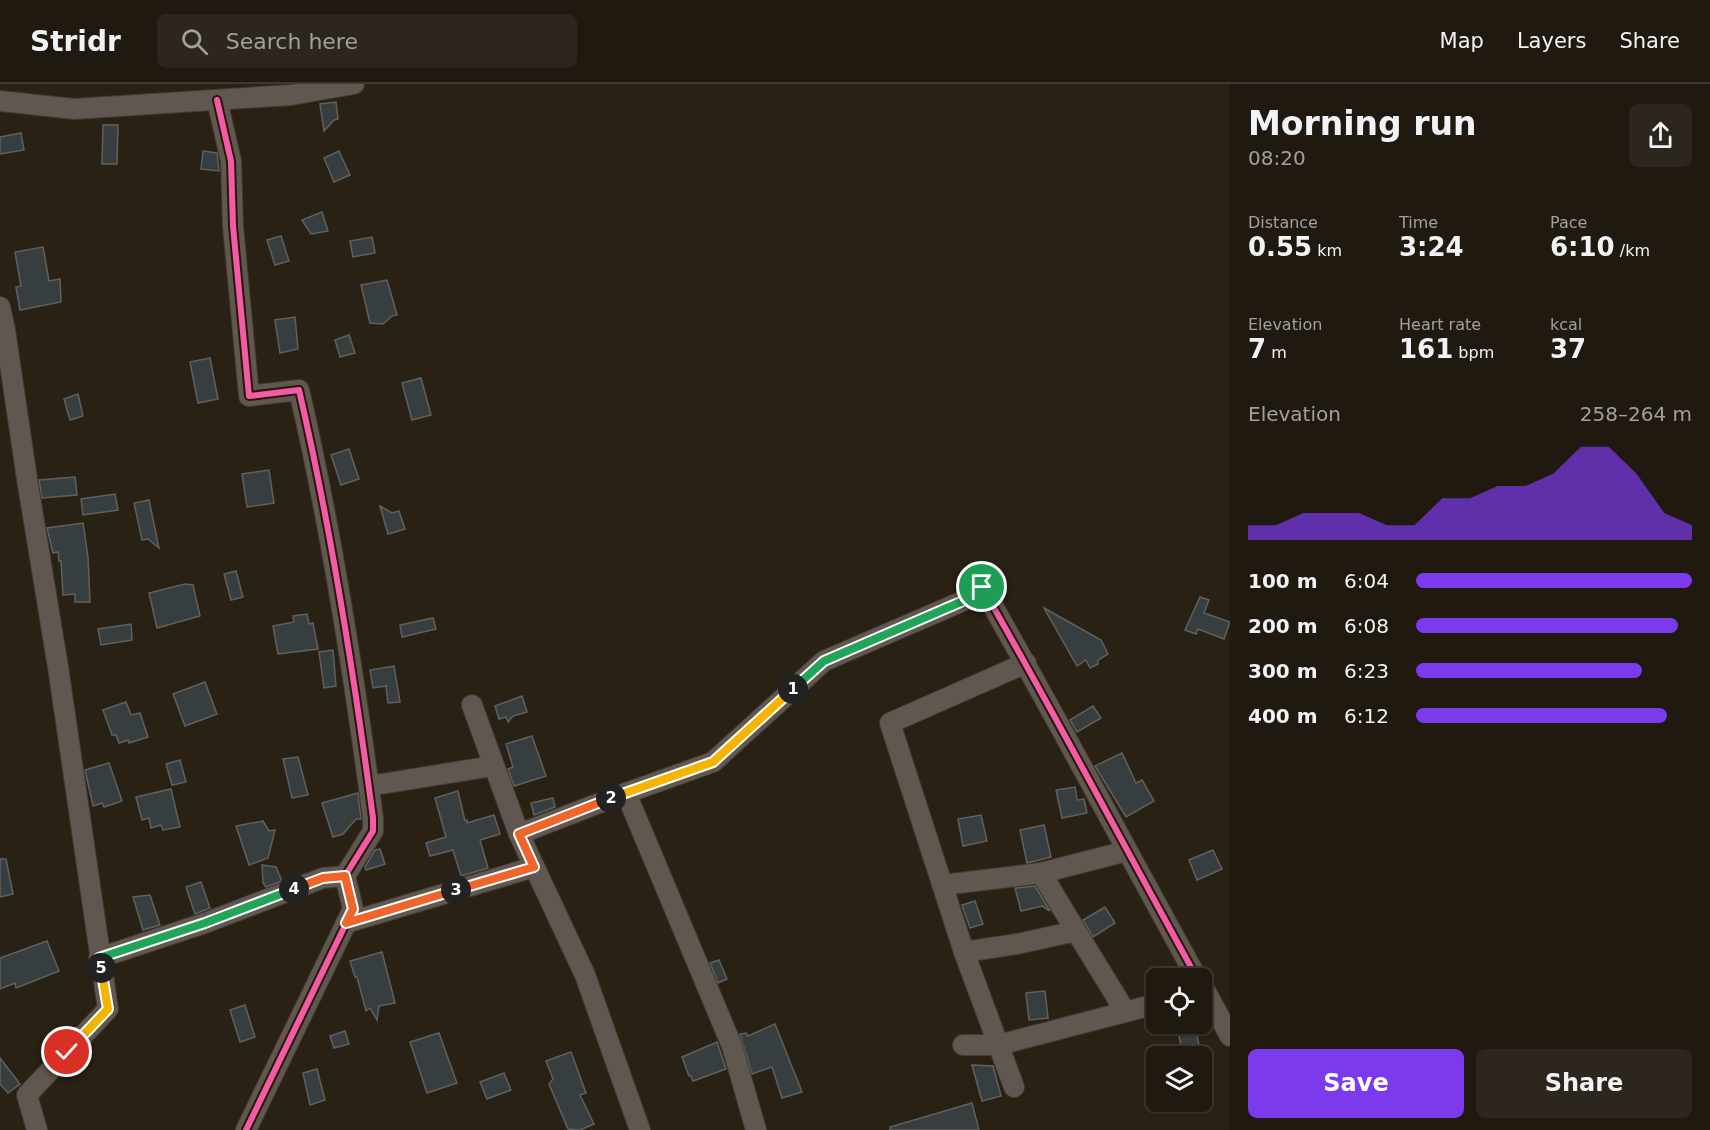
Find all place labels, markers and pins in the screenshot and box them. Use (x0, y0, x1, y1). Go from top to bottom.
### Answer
pin (956, 561, 1007, 612)
pin: 1 (778, 674, 808, 704)
pin: 2 (596, 783, 626, 813)
pin: 4 (279, 874, 309, 904)
pin: 3 (441, 875, 471, 905)
pin: 5 (86, 953, 116, 983)
pin (41, 1026, 92, 1077)

